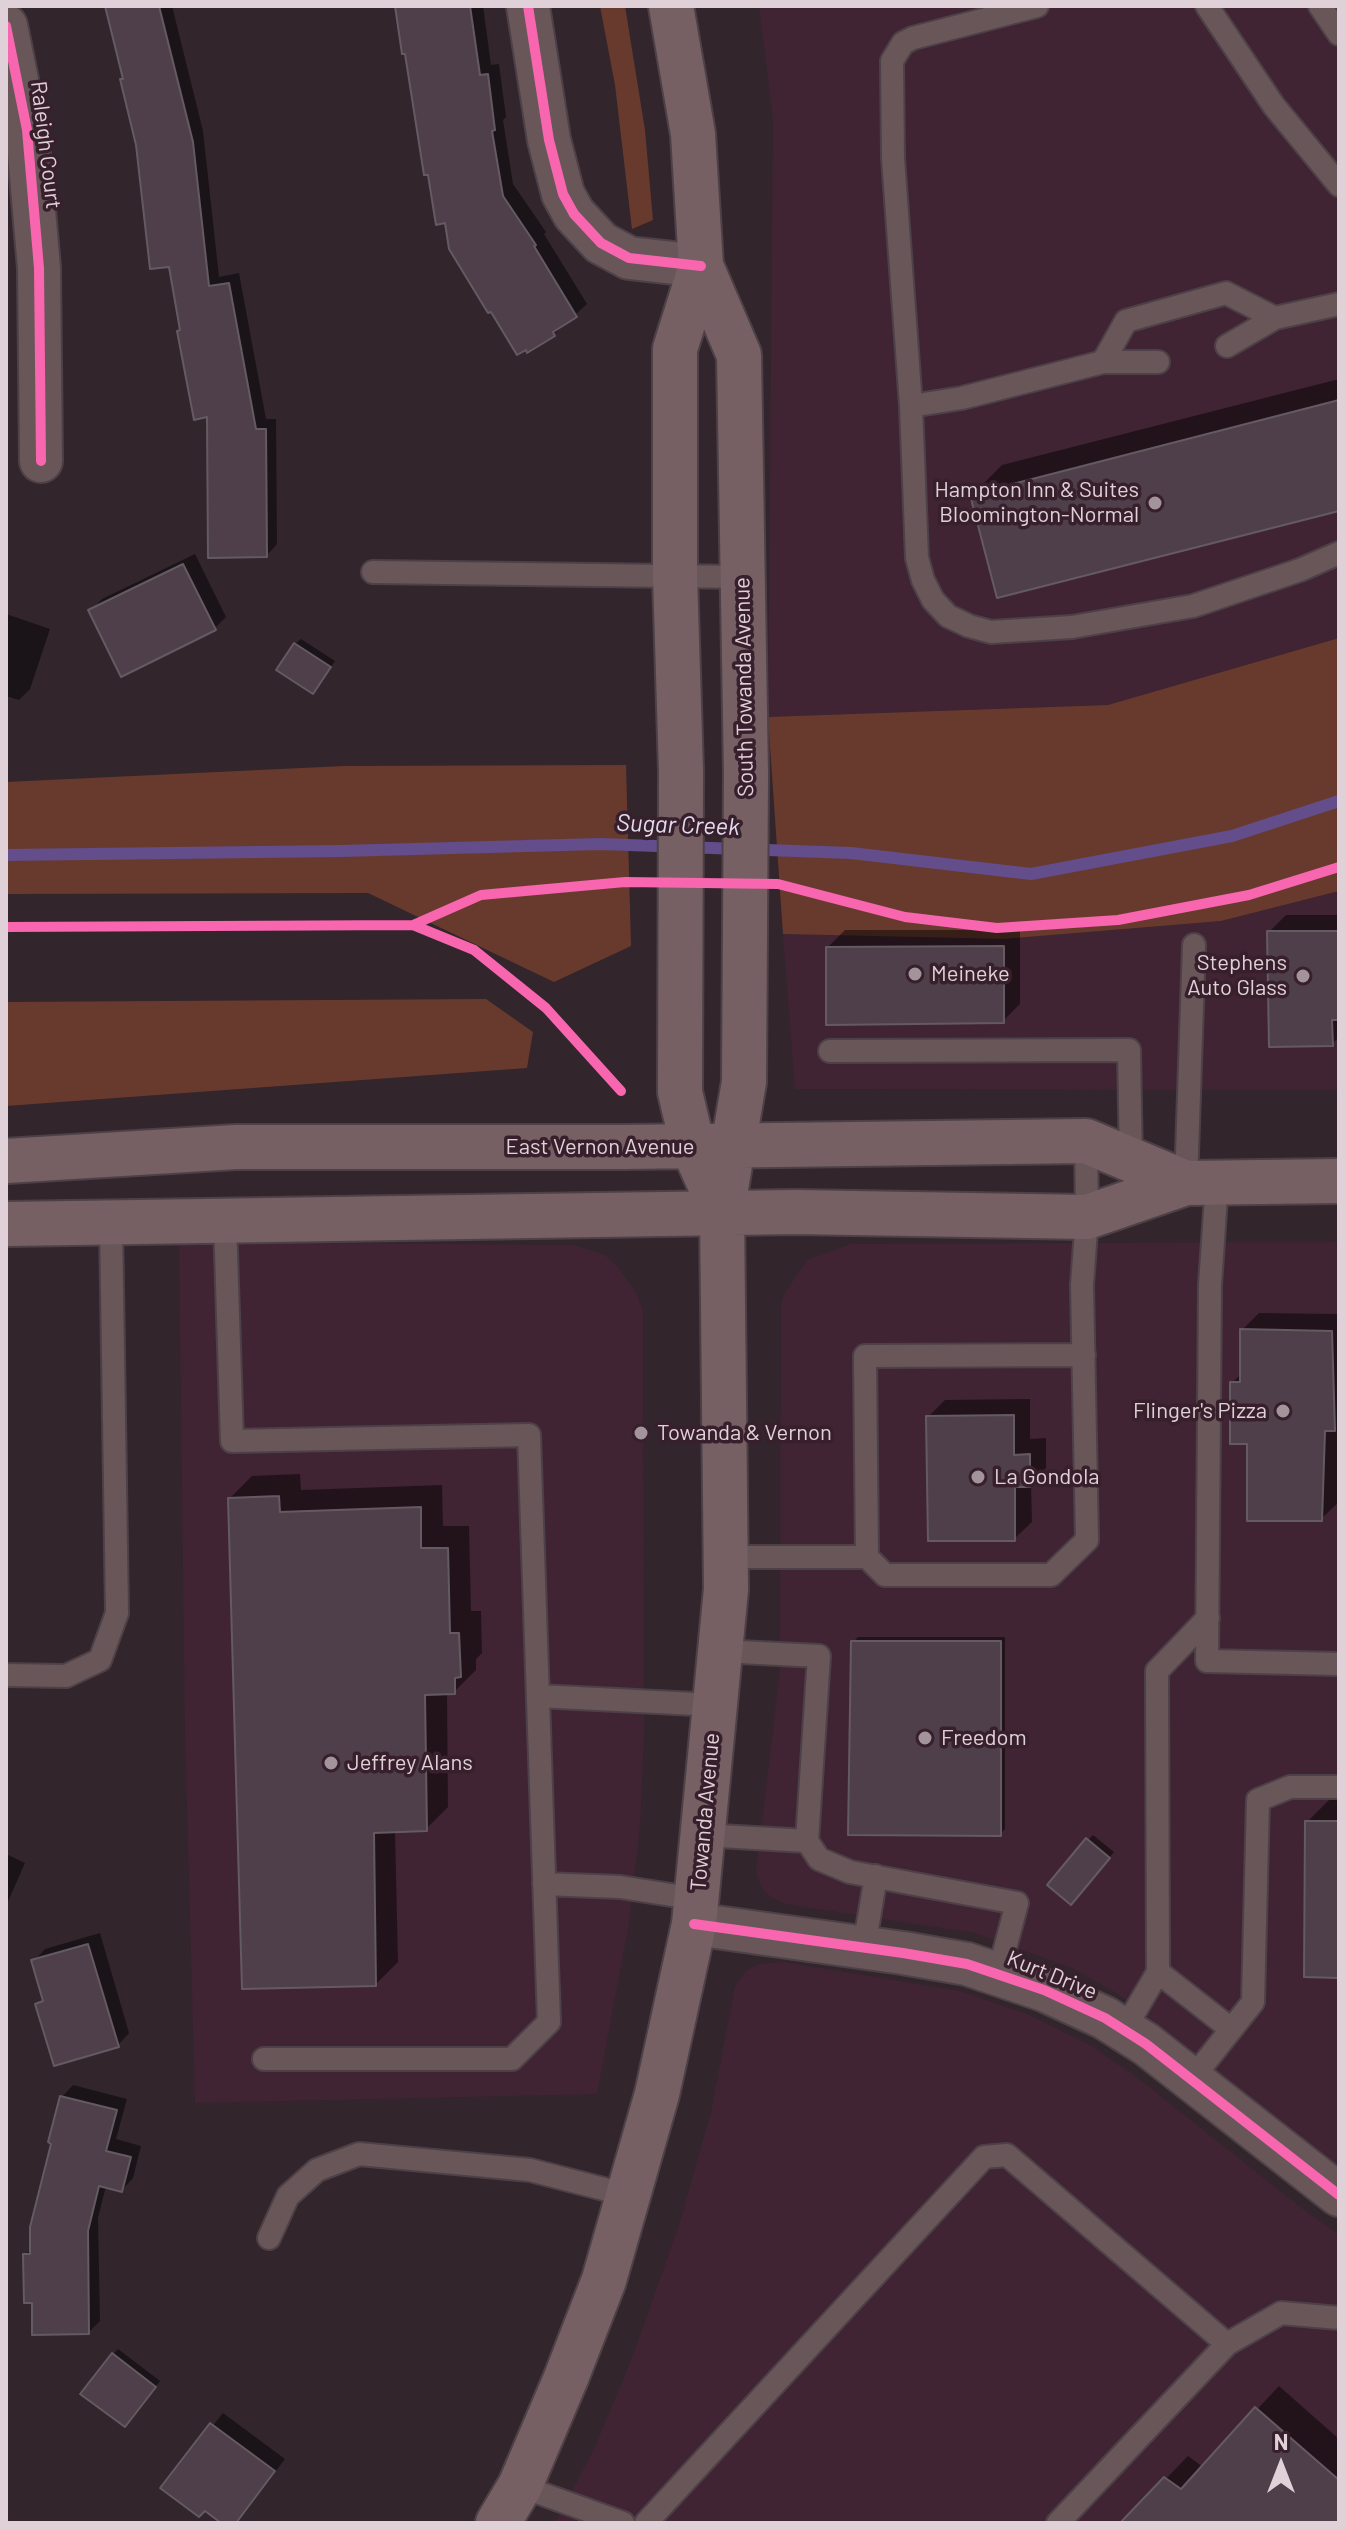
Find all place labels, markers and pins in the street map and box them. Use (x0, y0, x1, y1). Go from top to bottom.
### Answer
place label: Hampton Inn & Suites Bloomington-Normal (934, 477, 1139, 528)
marker: Hampton Inn & Suites Bloomington-Normal (1146, 494, 1164, 512)
place label: Stephens Auto Glass (1187, 950, 1287, 1002)
place label: Meineke (931, 961, 1010, 987)
marker: Meineke (906, 965, 924, 983)
marker: Stephens Auto Glass (1294, 967, 1312, 985)
place label: Flinger's Pizza (1133, 1398, 1267, 1424)
marker: Flinger's Pizza (1274, 1402, 1292, 1420)
place label: Towanda & Vernon (657, 1420, 832, 1446)
marker: Towanda & Vernon (632, 1424, 650, 1442)
place label: La Gondola (994, 1464, 1100, 1490)
marker: La Gondola (969, 1468, 987, 1486)
place label: Freedom (941, 1725, 1027, 1751)
marker: Freedom (916, 1729, 934, 1747)
place label: Jeffrey Alans (347, 1750, 473, 1776)
marker: Jeffrey Alans (322, 1754, 340, 1772)

